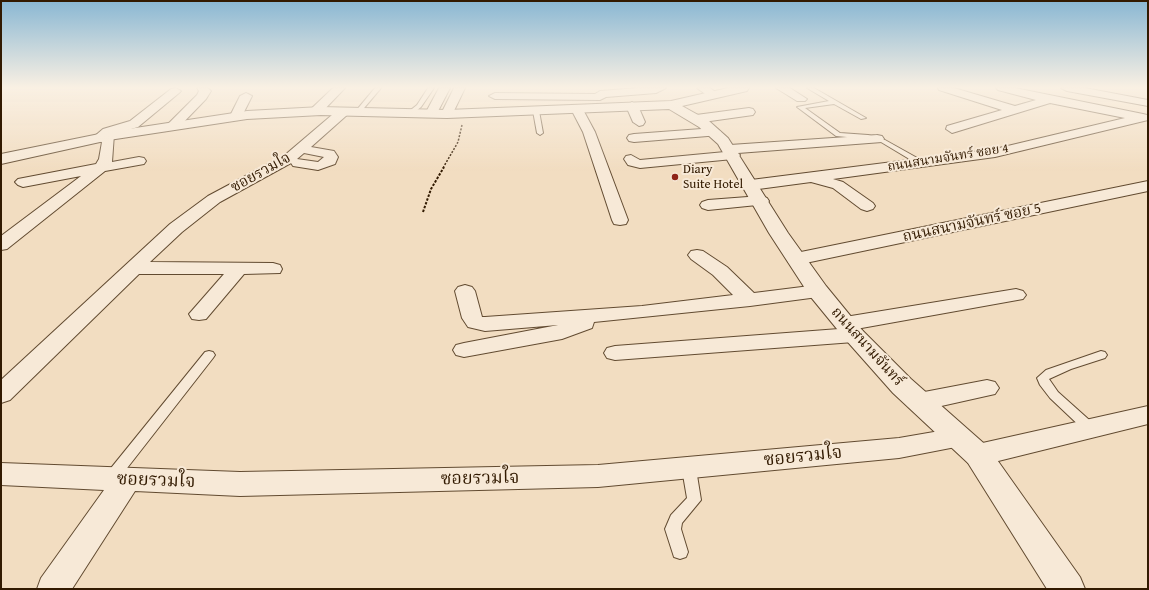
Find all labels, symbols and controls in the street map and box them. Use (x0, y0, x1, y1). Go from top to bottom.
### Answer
street label: ถนนสนามจันทร์ ซอย 4 (886, 141, 1010, 175)
street label: ซอยรวมใจ (228, 149, 294, 197)
place label: Diary Suite Hotel (683, 162, 743, 193)
marker: Diary Suite Hotel (670, 172, 680, 182)
street label: ถนนสนามจันทร์ ซอย 5 (901, 200, 1043, 246)
street label: ถนนสนามจันทร์ (827, 304, 907, 390)
street label: ซอยรวมใจ (763, 442, 843, 472)
street label: ซอยรวมใจ (440, 468, 520, 490)
street label: ซอยรวมใจ (116, 469, 196, 493)

